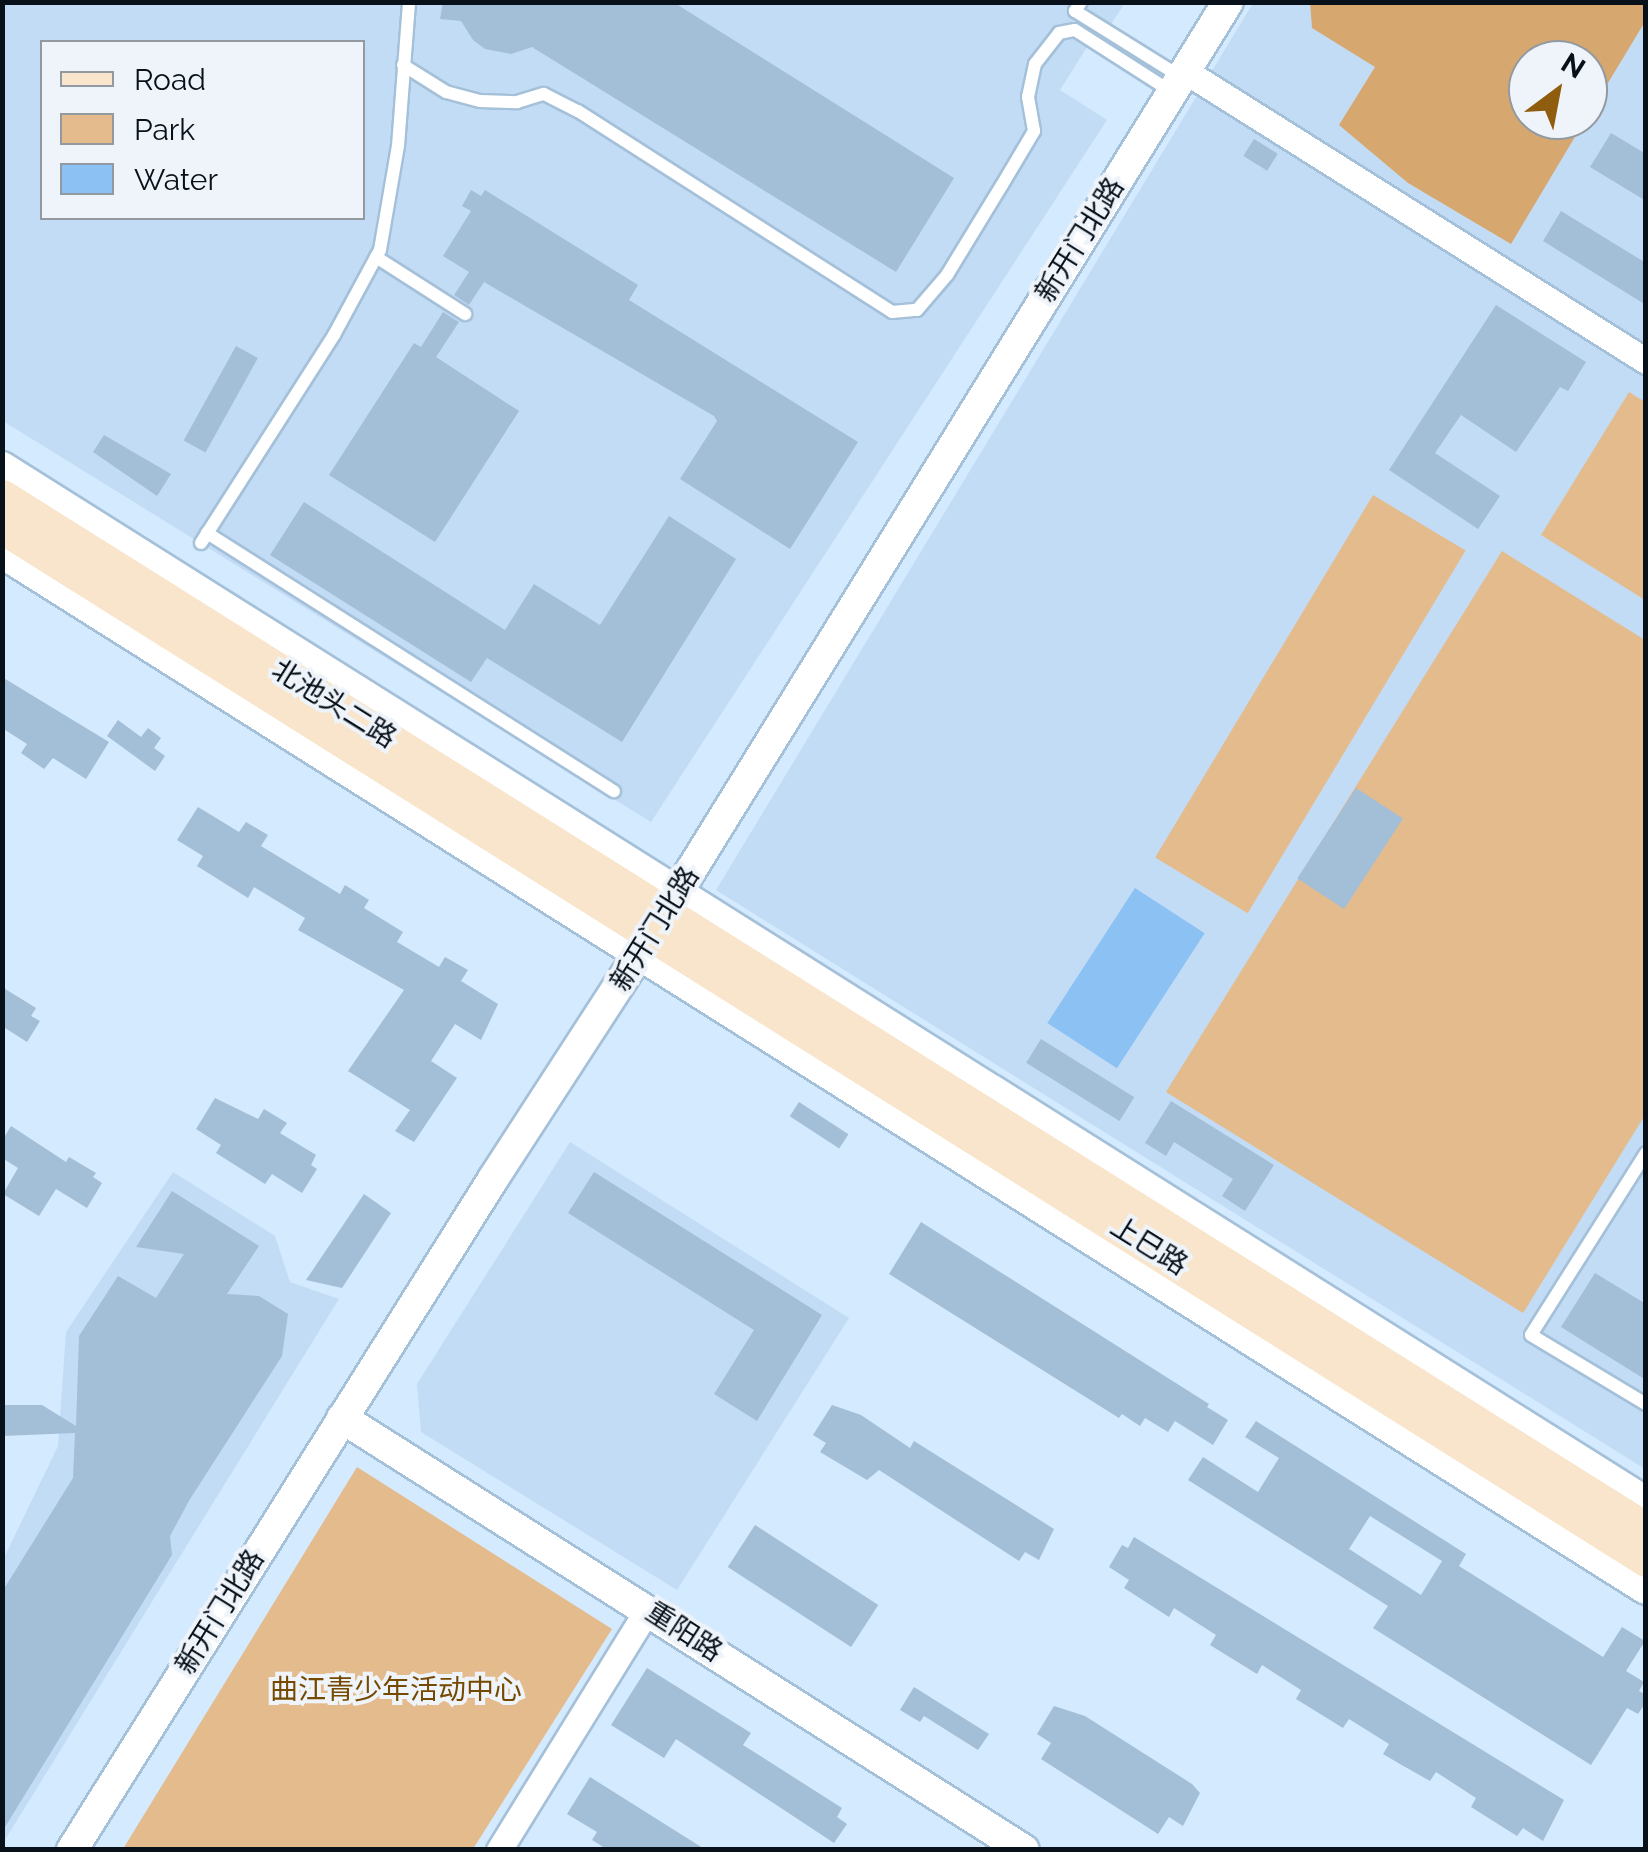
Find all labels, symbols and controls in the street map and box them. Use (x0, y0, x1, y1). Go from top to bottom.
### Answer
legend (40, 40, 365, 220)
north arrow (1508, 40, 1608, 140)
text: N (1555, 46, 1591, 85)
text: Road (134, 62, 206, 97)
text: Park (134, 112, 195, 147)
text: Water (134, 162, 218, 197)
street label: 新开门北路 (1029, 172, 1131, 308)
street label: 北池头二路 (266, 653, 402, 755)
street label: 新开门北路 (604, 861, 706, 997)
street label: 上巳路 (1104, 1209, 1194, 1283)
street label: 新开门北路 (169, 1544, 271, 1680)
street label: 重阳路 (640, 1595, 728, 1669)
park label: 曲江青少年活动中心 (270, 1673, 522, 1707)

